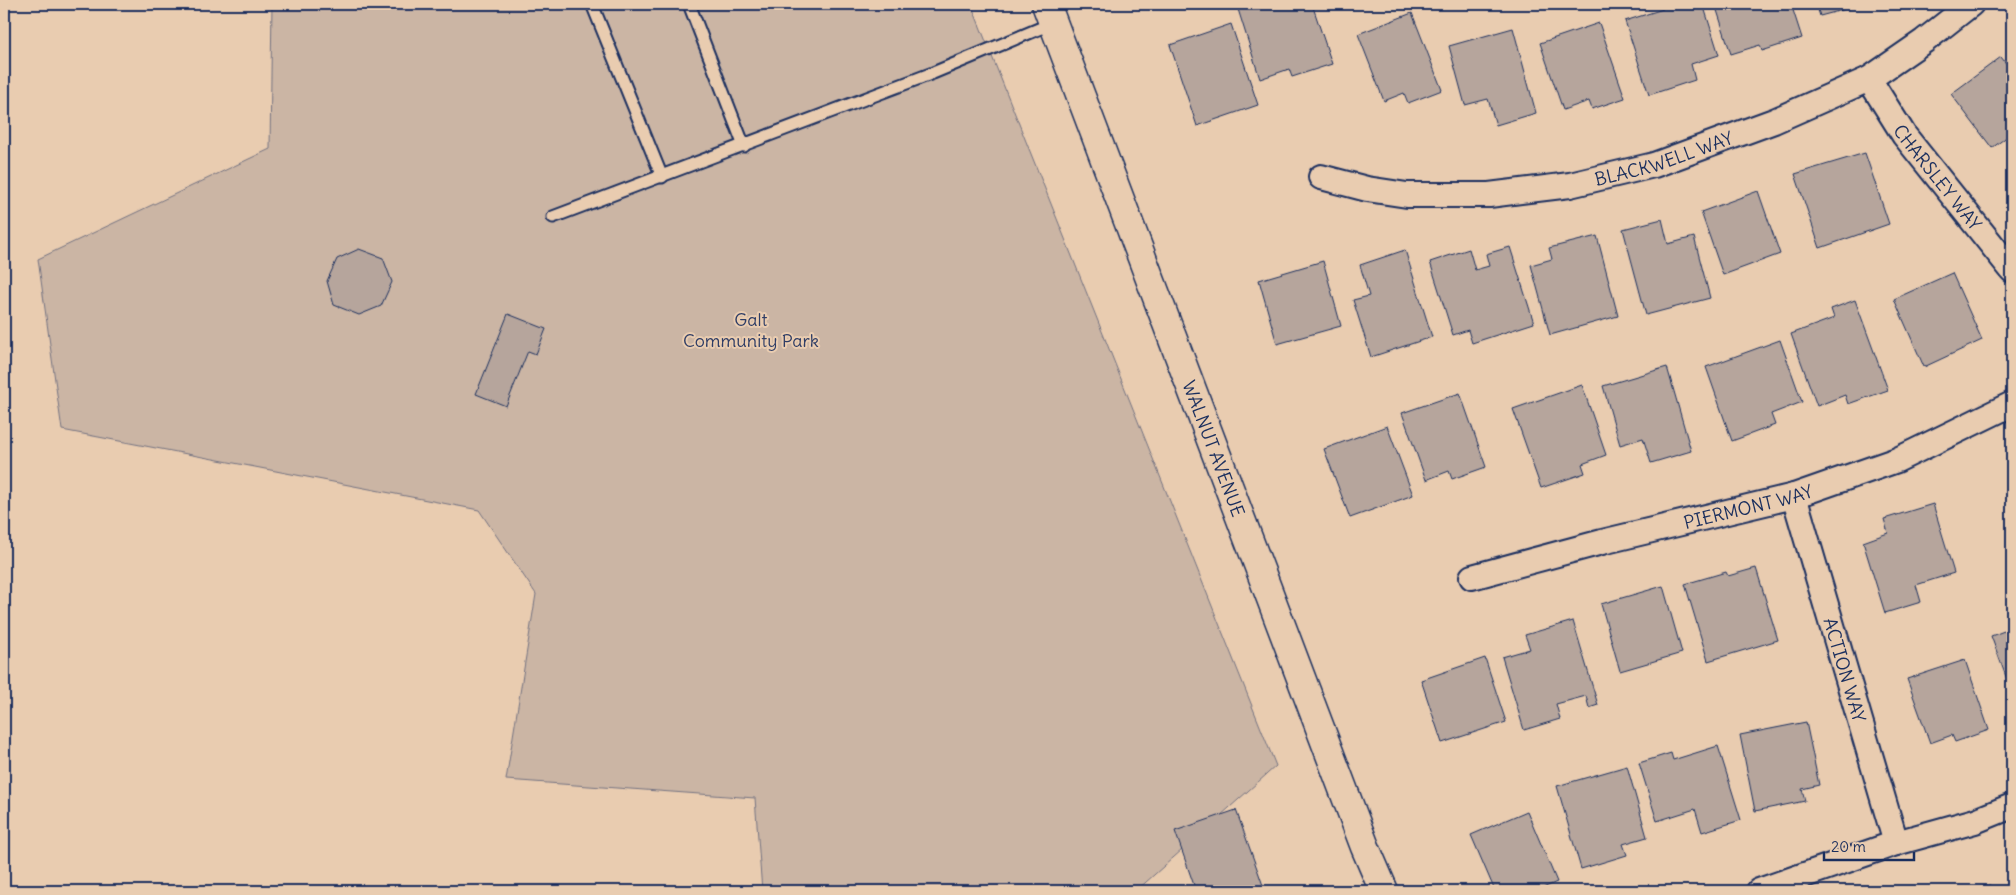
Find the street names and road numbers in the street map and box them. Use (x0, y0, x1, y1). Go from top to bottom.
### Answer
street label: CHARSLEY WAY (1889, 120, 1987, 235)
street label: BLACKWELL WAY (1592, 126, 1736, 190)
street label: WALNUT AVENUE (1178, 377, 1250, 520)
street label: PIERMONT WAY (1681, 479, 1816, 534)
street label: ACTION WAY (1819, 615, 1871, 725)

